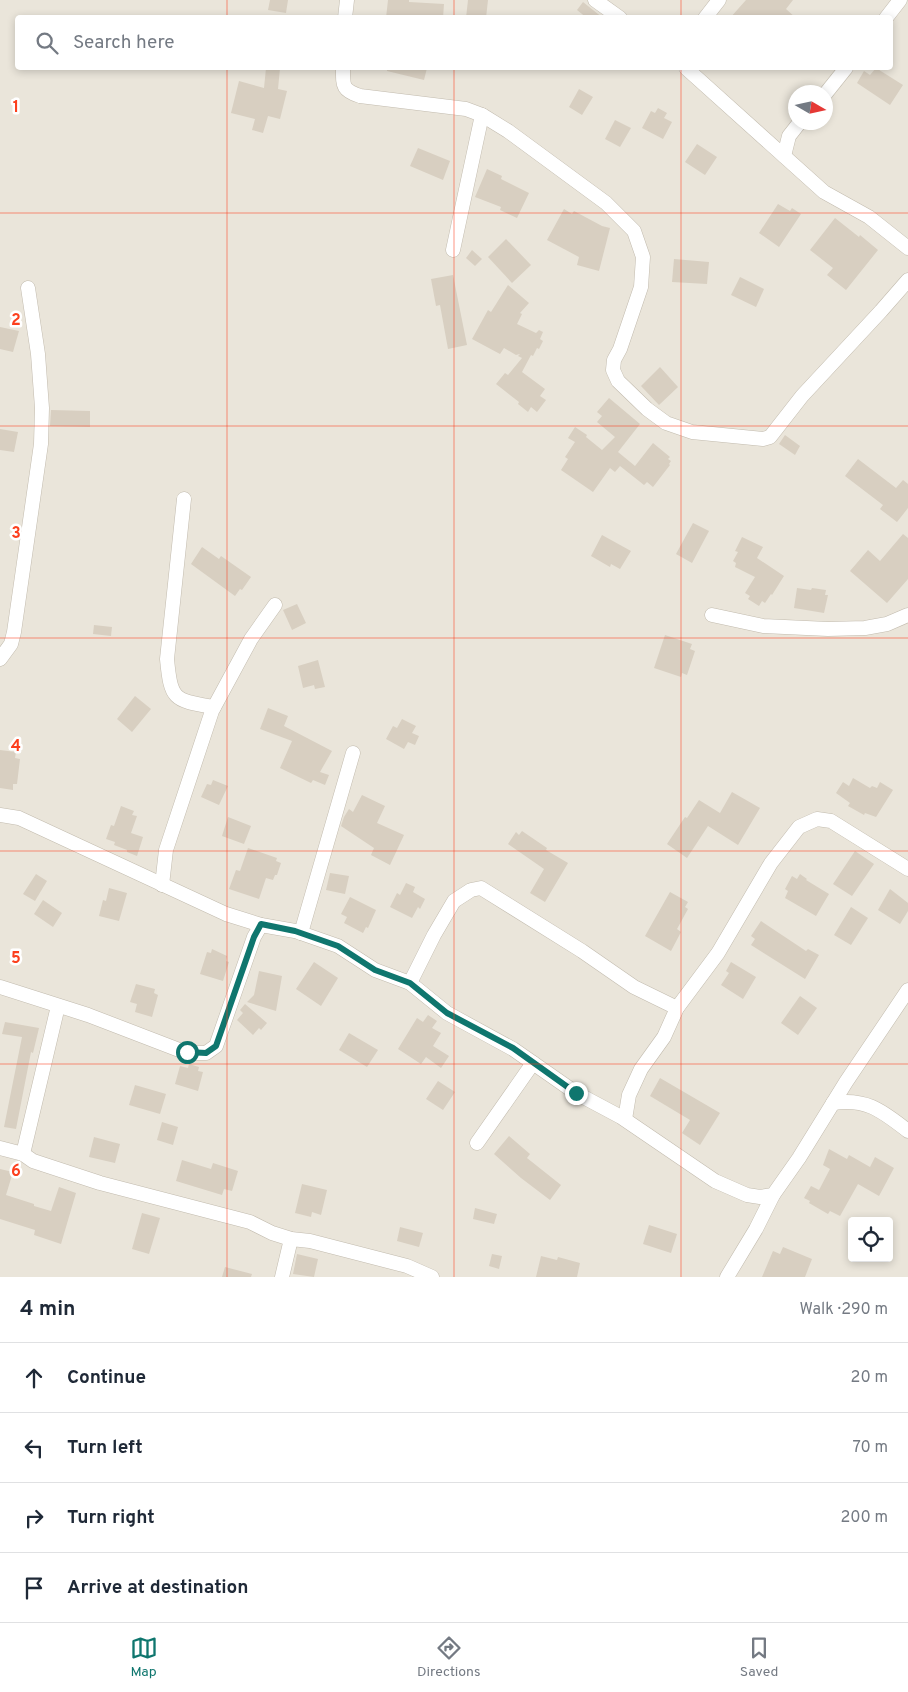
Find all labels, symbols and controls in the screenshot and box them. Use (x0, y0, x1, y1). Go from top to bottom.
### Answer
search box (15, 15, 893, 70)
icon: search (33, 29, 61, 57)
text: Search here (73, 31, 175, 55)
north arrow (788, 85, 833, 130)
text: 1 (13, 98, 19, 118)
text: 2 (11, 311, 21, 331)
text: 3 (11, 524, 21, 544)
text: 4 (11, 737, 21, 757)
text: 5 (11, 949, 21, 969)
route start (176, 1041, 199, 1064)
route end (565, 1082, 588, 1105)
text: 6 (11, 1162, 21, 1182)
map controls (848, 1217, 893, 1262)
button: locate (848, 1217, 893, 1262)
text: 4 min (20, 1296, 76, 1323)
text: Walk · 290 m (800, 1300, 888, 1320)
icon: ahead (20, 1364, 48, 1392)
text: Continue (67, 1366, 146, 1390)
text: 20 m (851, 1368, 888, 1388)
icon: left (20, 1434, 48, 1462)
text: Turn left (67, 1436, 143, 1460)
text: 70 m (853, 1438, 888, 1458)
icon: right (20, 1504, 48, 1532)
text: Turn right (67, 1506, 155, 1530)
text: 200 m (840, 1508, 888, 1528)
icon: arrive (20, 1574, 48, 1602)
text: Arrive at destination (67, 1576, 248, 1600)
tab: Map (130, 1634, 158, 1681)
tab: Directions (417, 1634, 481, 1681)
tab: Saved (740, 1634, 778, 1681)

